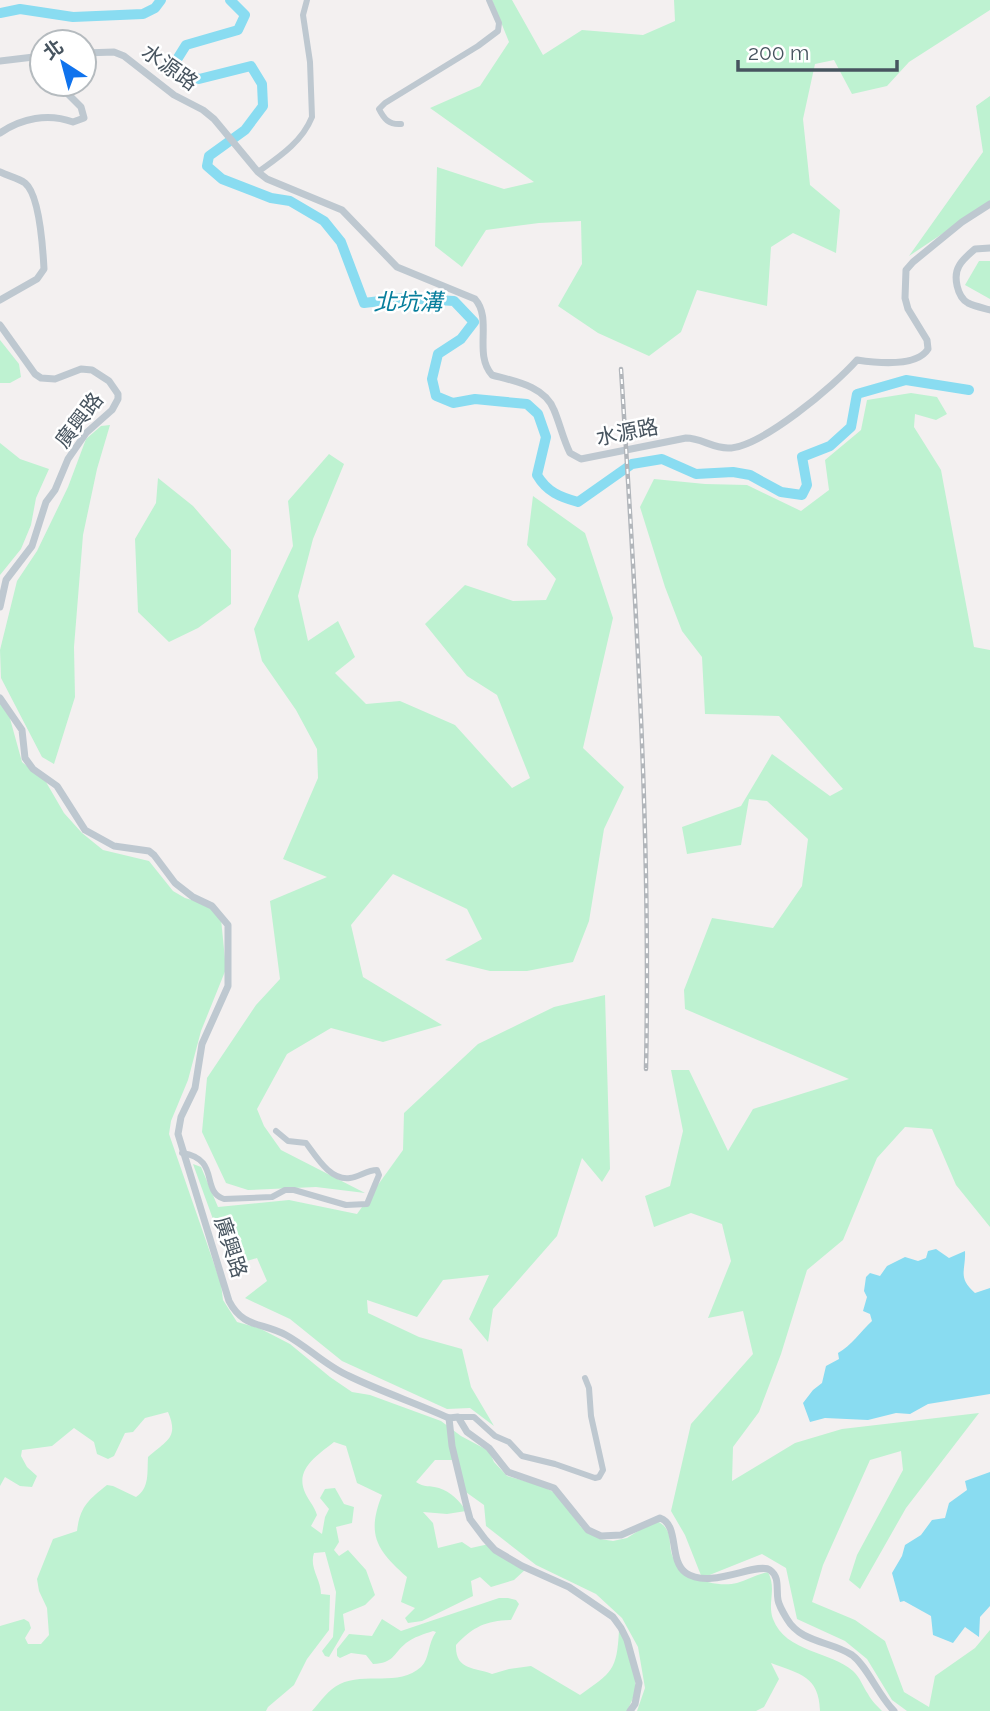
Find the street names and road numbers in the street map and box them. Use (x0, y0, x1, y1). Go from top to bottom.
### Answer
street label: 水源路 (137, 39, 203, 95)
street label: 廣興路 (50, 387, 108, 453)
street label: 水源路 (594, 414, 660, 450)
street label: 廣興路 (209, 1213, 253, 1281)

